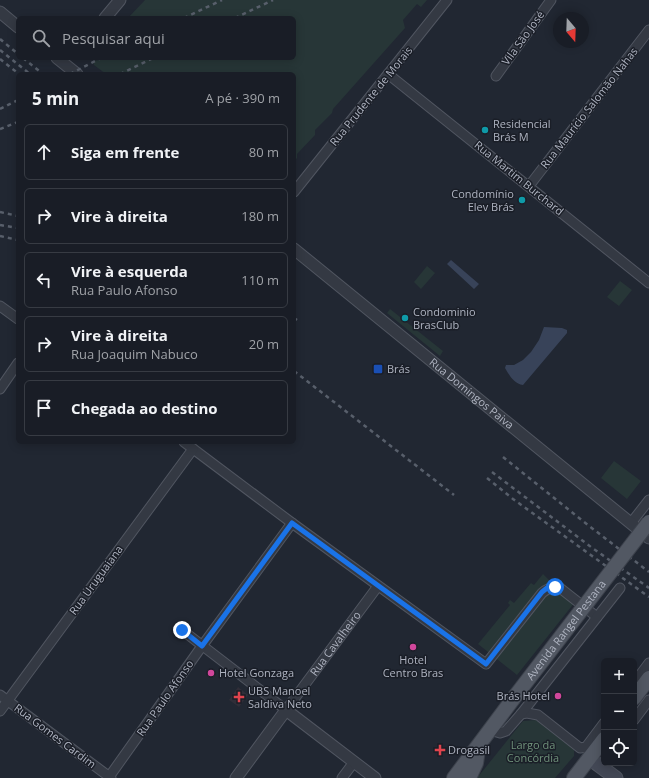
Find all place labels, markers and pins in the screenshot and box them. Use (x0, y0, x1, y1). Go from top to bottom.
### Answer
place label: Residencial Brás M (493, 116, 551, 144)
marker: Residencial Brás M (480, 125, 490, 135)
place label: Condomínio Elev Brás (451, 186, 514, 214)
marker: Condomínio Elev Brás (517, 195, 527, 205)
place label: Condominio BrasClub (413, 304, 476, 332)
marker: Condominio BrasClub (400, 313, 410, 323)
place label: Brás (387, 361, 410, 376)
marker: Brás (372, 363, 384, 375)
marker: Hotel Centro Bras (408, 642, 418, 652)
place label: Hotel Centro Bras (383, 652, 443, 680)
place label: Hotel Gonzaga (219, 665, 294, 680)
marker: Hotel Gonzaga (206, 668, 216, 678)
place label: UBS Manoel Saldiva Neto (248, 683, 312, 711)
place label: Brás Hotel (497, 688, 550, 703)
marker: UBS Manoel Saldiva Neto (233, 691, 245, 703)
marker: Brás Hotel (553, 691, 563, 701)
place label: Drogasil (448, 742, 490, 757)
marker: Drogasil (435, 745, 445, 755)

